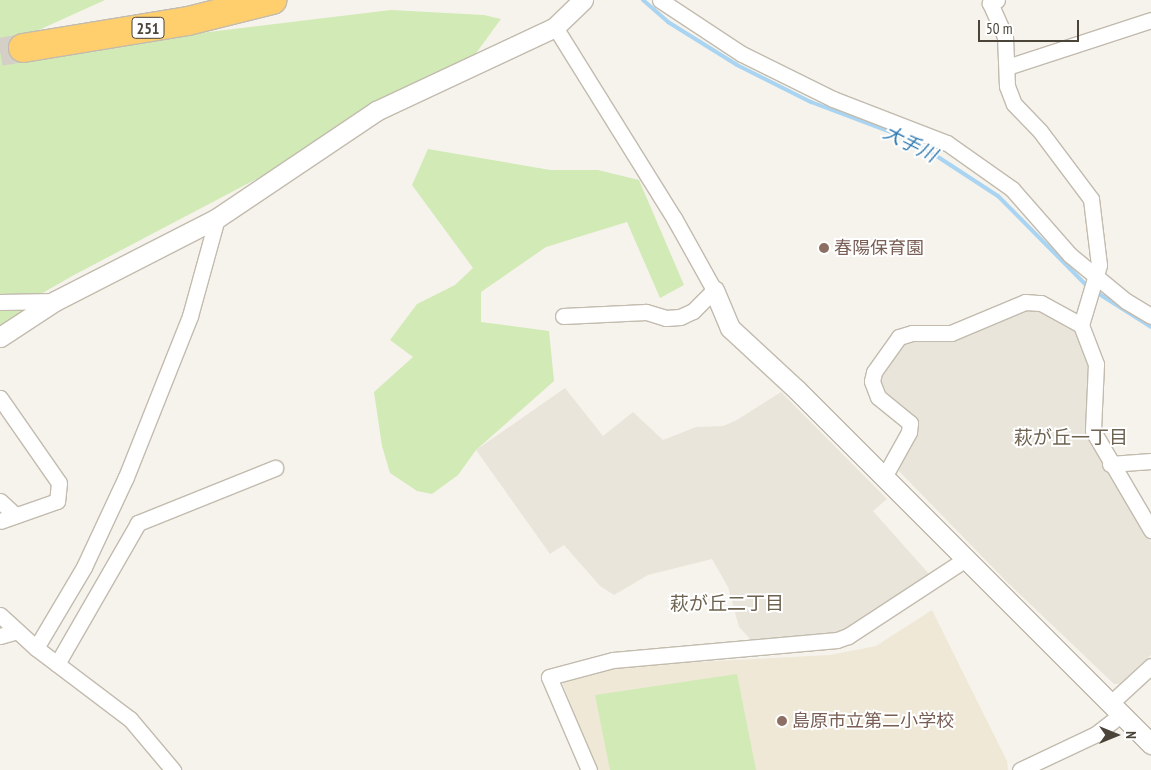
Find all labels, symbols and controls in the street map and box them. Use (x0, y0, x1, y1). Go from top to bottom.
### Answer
scale bar (981, 10, 1082, 42)
road number: 251 (130, 14, 166, 42)
text: 50 m (986, 19, 1012, 38)
water label: 大手川 (879, 121, 941, 167)
place label: 春陽保育園 (834, 237, 924, 259)
marker: 春陽保育園 (818, 242, 830, 254)
district label: 萩が丘一丁目 (1014, 427, 1128, 449)
district label: 萩が丘二丁目 (670, 593, 784, 615)
place label: 島原市立第二小学校 (792, 710, 954, 732)
north arrow (1091, 710, 1141, 760)
marker: 島原市立第二小学校 (776, 715, 788, 727)
text: N (1122, 731, 1140, 739)

